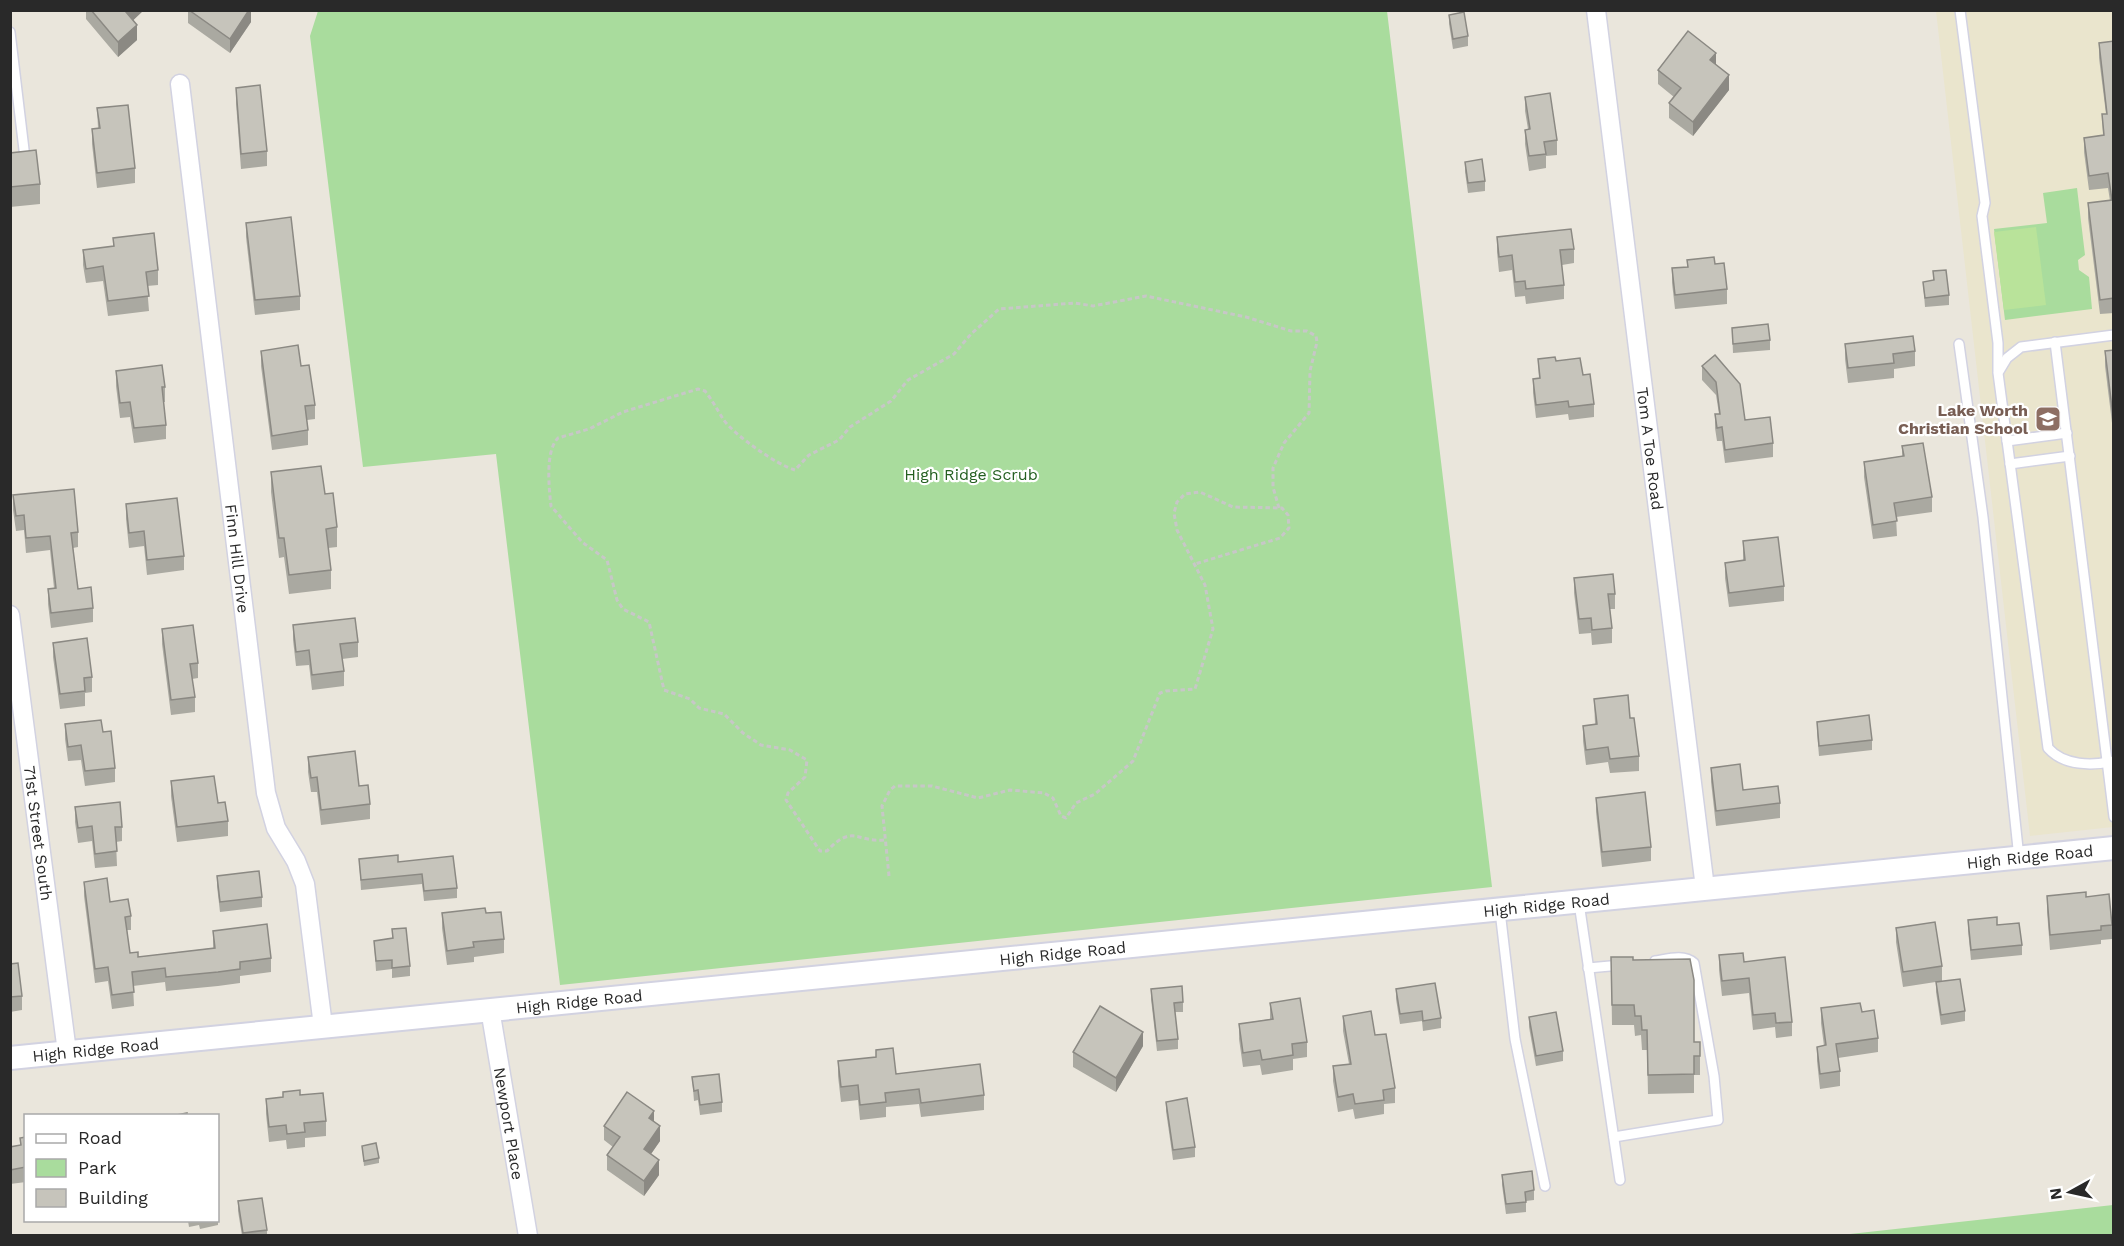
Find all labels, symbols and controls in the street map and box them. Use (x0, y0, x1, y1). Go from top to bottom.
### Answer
street label: Tom A Toe Road (1633, 386, 1668, 511)
place label: Lake Worth Christian School (1898, 401, 2029, 438)
school or university icon: Lake Worth Christian School (2033, 404, 2063, 434)
park label: High Ridge Scrub (904, 465, 1038, 484)
street label: Finn Hill Drive (222, 503, 254, 614)
street label: 71st Street South (20, 765, 57, 902)
street label: High Ridge Road (1966, 841, 2094, 872)
street label: High Ridge Road (1482, 889, 1611, 920)
street label: High Ridge Road (999, 937, 1127, 969)
street label: High Ridge Road (515, 985, 643, 1017)
street label: High Ridge Road (31, 1034, 160, 1065)
street label: Newport Place (490, 1066, 528, 1181)
legend (24, 1114, 219, 1222)
text: Road (78, 1127, 122, 1148)
text: Park (78, 1157, 117, 1178)
north arrow (2040, 1162, 2100, 1222)
text: Building (78, 1187, 148, 1208)
text: N (2045, 1187, 2066, 1201)

